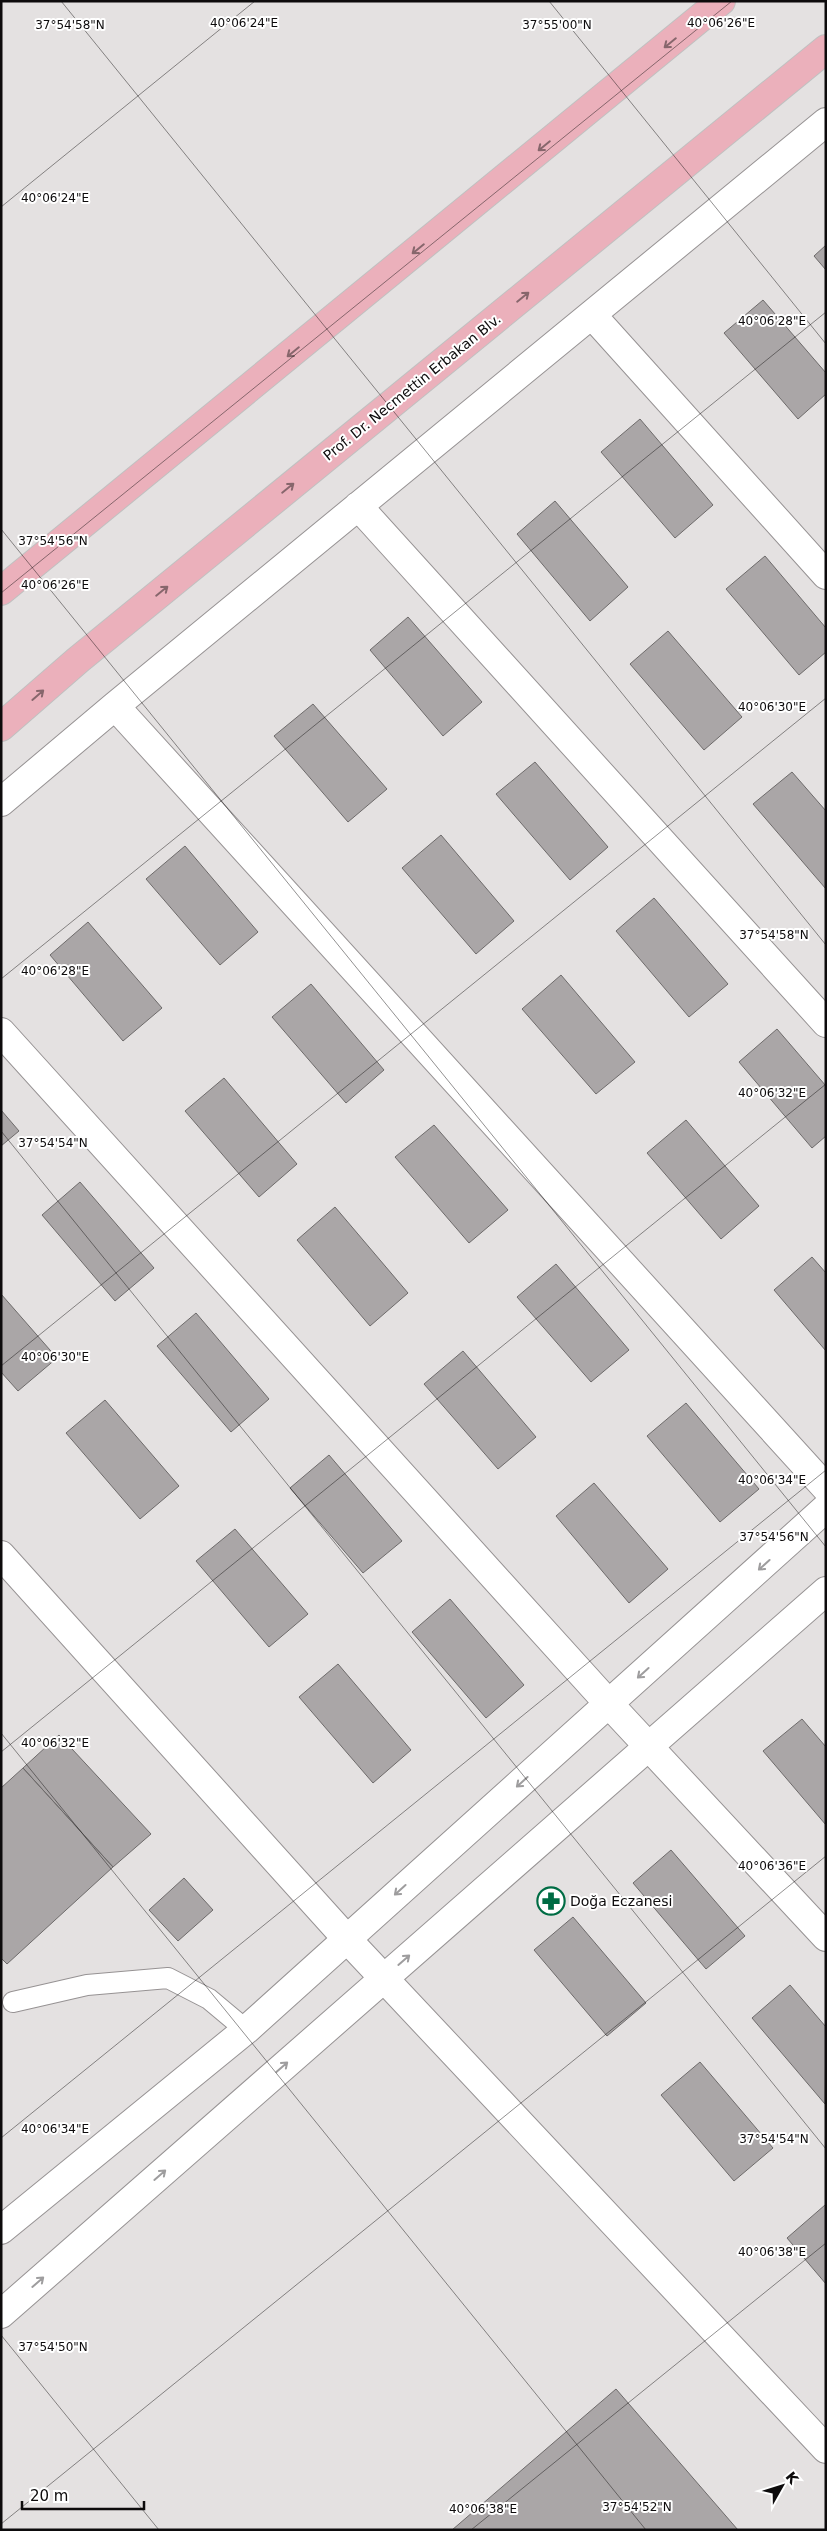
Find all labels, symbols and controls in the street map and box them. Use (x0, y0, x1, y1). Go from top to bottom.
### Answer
text: 40°06'24"E (210, 16, 278, 30)
text: 40°06'26"E (687, 16, 755, 30)
text: 37°54'58"N (35, 18, 105, 32)
text: 37°55'00"N (522, 18, 592, 32)
one-way arrow (664, 38, 677, 49)
one-way arrow (538, 141, 551, 152)
text: 40°06'24"E (21, 191, 89, 205)
one-way arrow (412, 244, 425, 255)
one-way arrow (516, 291, 529, 302)
street label: Prof. Dr. Necmettin Erbakan Blv. (320, 310, 504, 464)
text: 40°06'28"E (738, 314, 806, 328)
one-way arrow (286, 347, 299, 358)
one-way arrow (282, 482, 295, 493)
text: 37°54'56"N (18, 534, 88, 548)
text: 40°06'26"E (21, 578, 89, 592)
one-way arrow (156, 585, 169, 596)
one-way arrow (31, 689, 44, 701)
text: 40°06'30"E (738, 700, 806, 714)
text: 37°54'58"N (739, 928, 809, 942)
text: 40°06'28"E (21, 964, 89, 978)
text: 40°06'32"E (738, 1086, 806, 1100)
text: 37°54'54"N (18, 1136, 88, 1150)
text: 40°06'30"E (21, 1350, 89, 1364)
text: 40°06'34"E (738, 1473, 806, 1487)
text: 37°54'56"N (739, 1530, 809, 1544)
one-way arrow (757, 1559, 770, 1570)
one-way arrow (636, 1668, 649, 1679)
text: 40°06'32"E (21, 1736, 89, 1750)
one-way arrow (515, 1776, 528, 1787)
text: 40°06'36"E (738, 1859, 806, 1873)
one-way arrow (394, 1884, 407, 1895)
pharmacy icon: Doğa Eczanesi (536, 1886, 566, 1916)
place label: Doğa Eczanesi (570, 1893, 672, 1909)
one-way arrow (398, 1954, 411, 1966)
one-way arrow (275, 2062, 288, 2073)
text: 40°06'34"E (21, 2122, 89, 2136)
text: 37°54'54"N (739, 2132, 809, 2146)
one-way arrow (153, 2169, 166, 2180)
text: 40°06'38"E (738, 2245, 806, 2259)
one-way arrow (31, 2276, 44, 2288)
text: 37°54'50"N (18, 2340, 88, 2354)
north arrow (757, 2461, 807, 2511)
text: K (782, 2469, 802, 2488)
scale bar (22, 2478, 145, 2510)
text: 20 m (30, 2487, 68, 2505)
text: 37°54'52"N (602, 2500, 672, 2514)
text: 40°06'38"E (449, 2502, 517, 2516)

